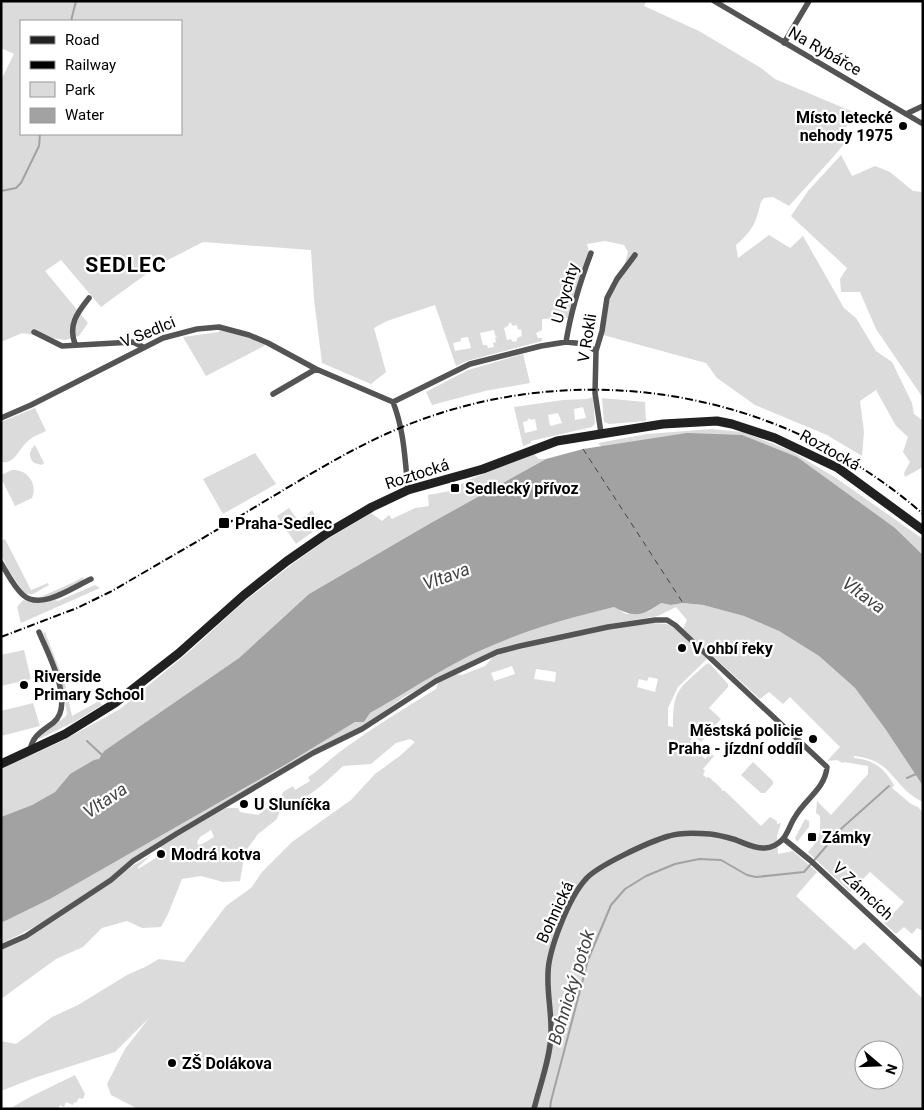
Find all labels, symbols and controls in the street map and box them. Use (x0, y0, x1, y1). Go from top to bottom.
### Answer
legend (20, 20, 182, 135)
street label: Na Rybářce (785, 22, 865, 80)
text: Road (65, 31, 99, 49)
text: Railway (65, 56, 116, 74)
text: Park (65, 81, 96, 99)
text: Water (65, 106, 104, 124)
place label: Místo letecké nehody 1975 (796, 108, 893, 145)
marker: Místo letecké nehody 1975 (897, 120, 909, 132)
district label: SEDLEC (85, 253, 167, 277)
street label: U Rychty (547, 260, 583, 325)
street label: V Sedlci (118, 312, 178, 352)
street label: V Rokli (574, 312, 600, 364)
street label: Roztocká (796, 426, 864, 474)
street label: Roztocká (383, 455, 451, 493)
place label: Sedlecký přívoz (465, 479, 579, 498)
marker: Sedlecký přívoz (449, 482, 461, 494)
place label: Praha-Sedlec (235, 514, 332, 533)
marker: Praha-Sedlec (217, 516, 231, 530)
water label: Vltava (420, 558, 472, 594)
water label: Vltava (838, 572, 890, 618)
place label: V ohbí řeky (692, 639, 774, 658)
marker: V ohbí řeky (676, 642, 688, 654)
place label: Riverside Primary School (34, 667, 144, 704)
marker: Riverside Primary School (18, 679, 30, 691)
place label: Městská policie Praha - jízdní oddíl (668, 721, 803, 758)
marker: Městská policie Praha - jízdní oddíl (807, 733, 819, 745)
water label: Vltava (79, 778, 131, 822)
place label: U Sluníčka (254, 795, 331, 814)
marker: U Sluníčka (238, 798, 250, 810)
place label: Zámky (822, 828, 872, 847)
marker: Zámky (806, 831, 818, 843)
place label: Modrá kotva (171, 845, 261, 864)
marker: Modrá kotva (155, 848, 167, 860)
street label: V Zámcích (829, 858, 897, 924)
street label: Bohnická (532, 878, 578, 946)
water label: Bohnický potok (544, 926, 599, 1047)
north arrow (854, 1040, 904, 1090)
place label: ZŠ Dolákova (182, 1054, 272, 1073)
marker: ZŠ Dolákova (166, 1057, 178, 1069)
text: N (882, 1062, 900, 1077)

